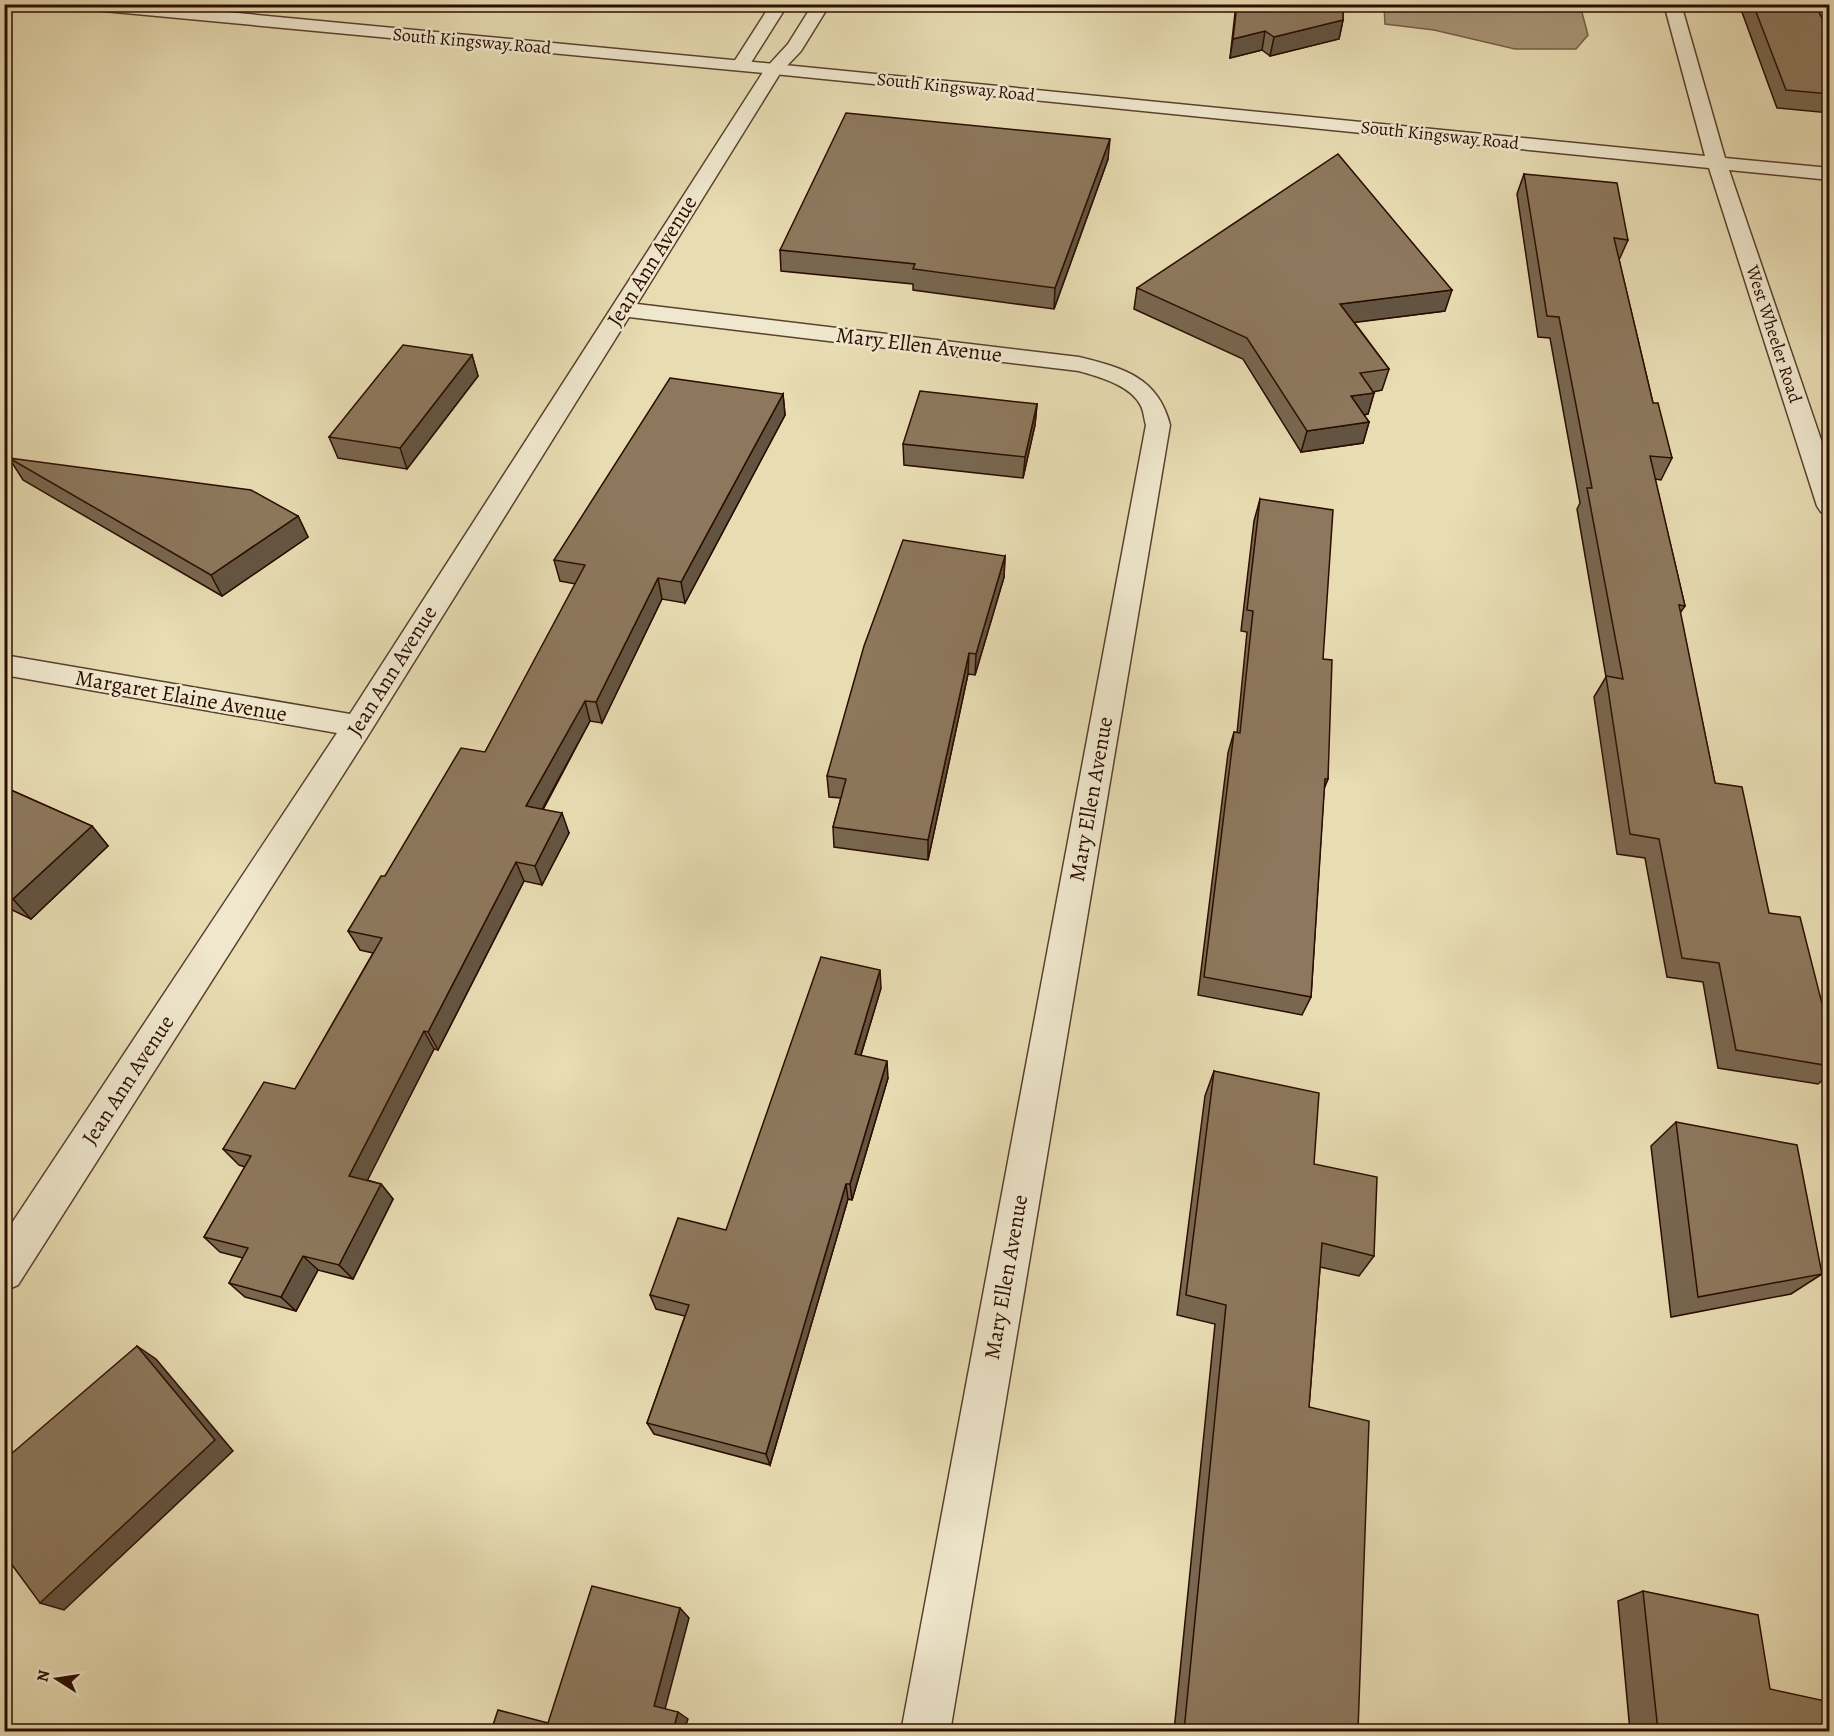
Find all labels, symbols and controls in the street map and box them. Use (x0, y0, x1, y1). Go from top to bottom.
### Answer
street label: South Kingsway Road (392, 22, 553, 60)
street label: South Kingsway Road (876, 67, 1037, 107)
street label: South Kingsway Road (1360, 115, 1521, 155)
street label: Jean Ann Avenue (600, 190, 704, 332)
street label: West Wheeler Road (1740, 261, 1808, 406)
street label: Mary Ellen Avenue (834, 320, 1004, 370)
street label: Jean Ann Avenue (340, 600, 444, 742)
street label: Margaret Elaine Avenue (73, 663, 289, 729)
street label: Mary Ellen Avenue (1062, 714, 1120, 884)
street label: Jean Ann Avenue (75, 1009, 181, 1151)
street label: Mary Ellen Avenue (977, 1192, 1035, 1362)
north arrow (27, 1649, 87, 1709)
text: N (31, 1668, 55, 1684)

